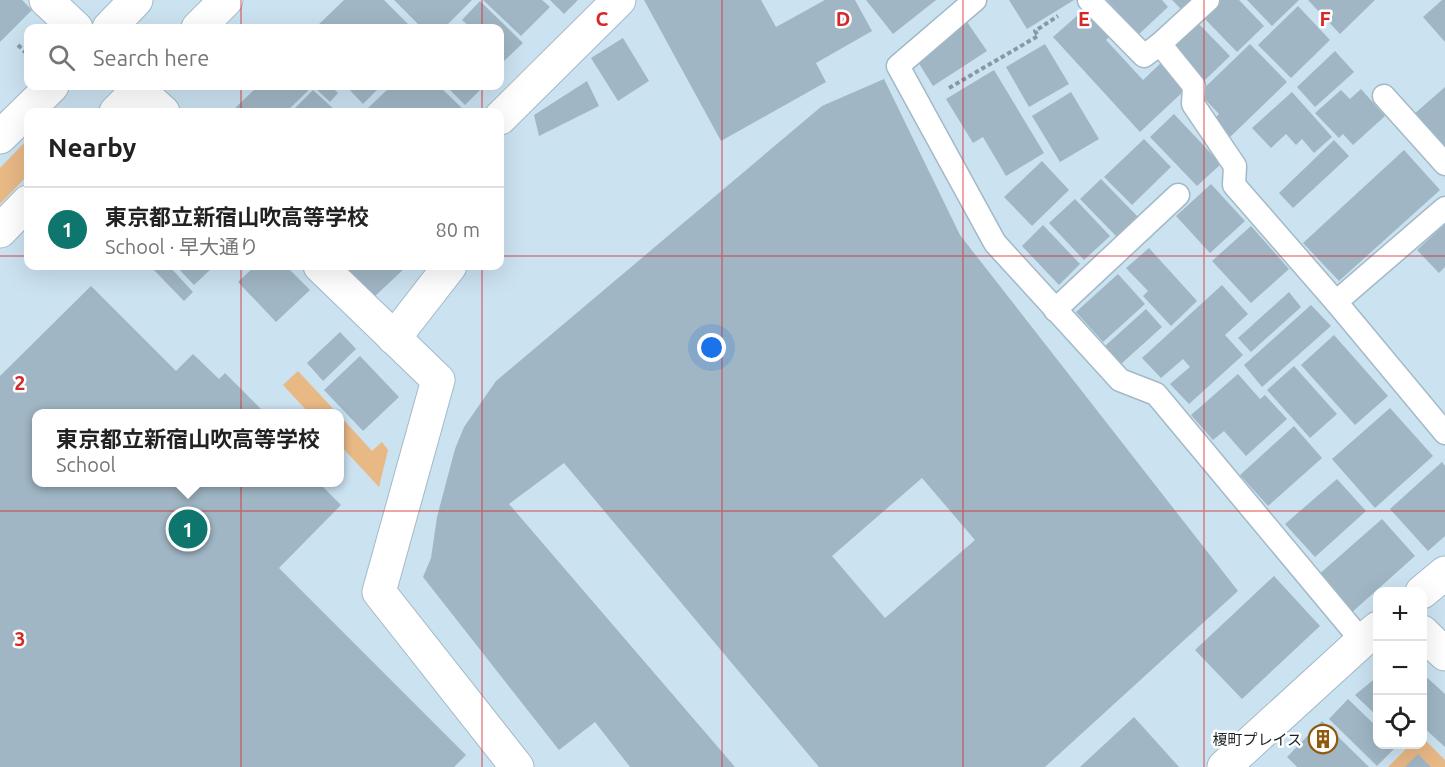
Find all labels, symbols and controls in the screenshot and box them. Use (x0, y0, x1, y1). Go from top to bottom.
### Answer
text: C (596, 7, 609, 30)
text: D (836, 7, 850, 30)
text: E (1078, 7, 1090, 30)
text: F (1319, 7, 1331, 30)
search box (24, 24, 504, 90)
icon: search (45, 41, 78, 74)
text: Search here (93, 45, 209, 70)
text: Nearby (48, 133, 136, 162)
text: 東京都立新宿山吹高等学校 (105, 204, 369, 229)
text: 1 (62, 218, 73, 241)
text: 80 m (436, 218, 480, 241)
text: School · 早大通り (105, 235, 259, 258)
your location (697, 333, 726, 362)
text: 2 (14, 371, 26, 394)
popup (32, 409, 344, 487)
text: 東京都立新宿山吹高等学校 (56, 426, 320, 451)
text: School (56, 453, 116, 476)
pin: 1 (168, 506, 207, 552)
map controls (1373, 587, 1427, 749)
button: + (1373, 587, 1427, 641)
text: 3 (14, 627, 26, 650)
button: − (1373, 641, 1427, 695)
button: locate (1373, 695, 1427, 749)
building icon: 榎町プレイス (1307, 723, 1339, 755)
place label: 榎町プレイス (1212, 731, 1302, 748)

